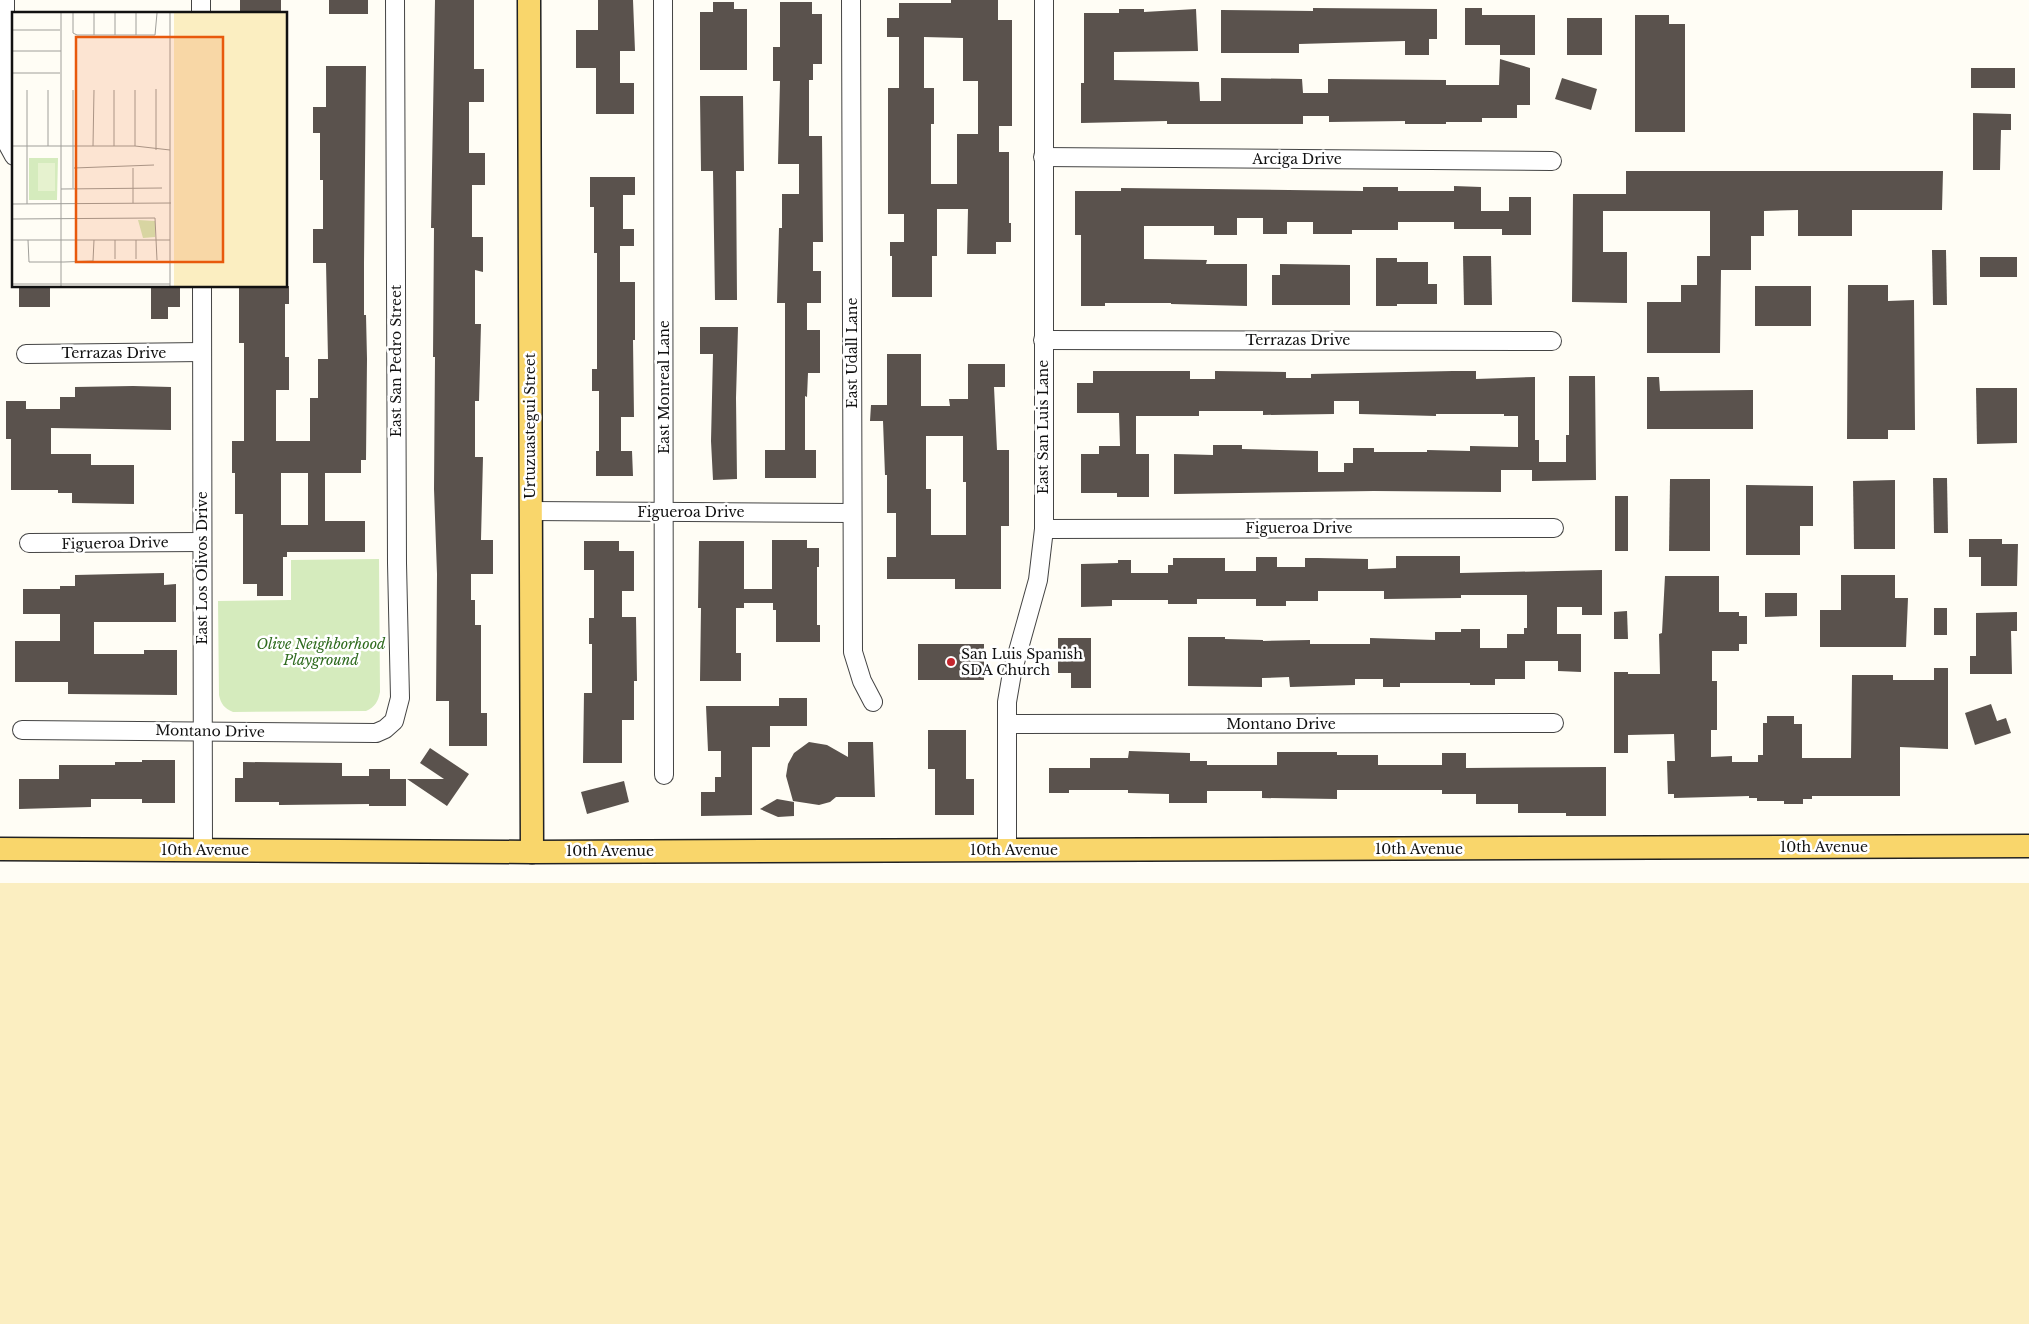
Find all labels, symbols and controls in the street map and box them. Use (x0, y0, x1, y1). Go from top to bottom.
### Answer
inset map (12, 12, 288, 288)
street label: Arciga Drive (1251, 150, 1342, 168)
street label: East San Pedro Street (387, 284, 405, 437)
street label: East Udall Lane (843, 297, 861, 409)
street label: East Monreal Lane (655, 320, 673, 454)
street label: Terrazas Drive (1246, 331, 1350, 349)
street label: Terrazas Drive (62, 344, 166, 362)
street label: Urtuzuastegui Street (521, 352, 539, 499)
street label: East San Luis Lane (1034, 360, 1052, 494)
street label: East Los Olivos Drive (193, 491, 211, 645)
street label: Figueroa Drive (637, 503, 745, 521)
street label: Figueroa Drive (1245, 519, 1353, 537)
street label: Figueroa Drive (61, 533, 169, 553)
park label: Olive Neighborhood Playground (257, 635, 386, 669)
place label: San Luis Spanish SDA Church (961, 645, 1083, 679)
marker: San Luis Spanish SDA Church (945, 656, 957, 668)
street label: Montano Drive (1226, 715, 1336, 733)
street label: Montano Drive (155, 721, 265, 741)
street label: 10th Avenue (1780, 838, 1868, 856)
street label: 10th Avenue (1375, 840, 1463, 858)
street label: 10th Avenue (161, 841, 249, 859)
street label: 10th Avenue (970, 841, 1058, 859)
street label: 10th Avenue (566, 842, 654, 860)

